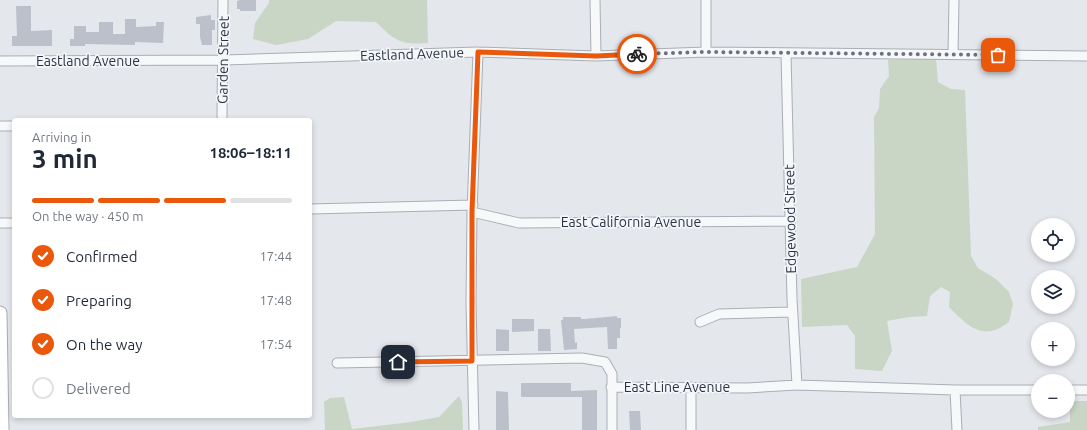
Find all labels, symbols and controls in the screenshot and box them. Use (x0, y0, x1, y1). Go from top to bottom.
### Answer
street label: Garden Street (214, 15, 232, 104)
courier (617, 34, 657, 74)
pin (981, 38, 1015, 72)
icon: bike (626, 43, 648, 65)
street label: Eastland Avenue (360, 44, 464, 64)
icon: bag (987, 44, 1009, 66)
street label: Eastland Avenue (36, 53, 140, 69)
text: Arriving in (32, 130, 91, 144)
text: 3 min (32, 144, 98, 173)
text: 18:06–18:11 (209, 144, 292, 161)
street label: Edgewood Street (781, 164, 799, 274)
text: On the way · 450 m (32, 209, 144, 223)
street label: East California Avenue (561, 214, 701, 230)
map controls (1031, 218, 1075, 418)
button: locate (1031, 218, 1075, 262)
icon: check (32, 245, 54, 267)
text: Confirmed (66, 248, 138, 265)
text: 17:44 (259, 249, 292, 263)
button: layers (1031, 270, 1075, 314)
icon: check (32, 289, 54, 311)
text: Preparing (66, 292, 132, 309)
text: 17:48 (259, 293, 292, 307)
button: + (1031, 322, 1075, 366)
icon: check (32, 333, 54, 355)
text: On the way (66, 336, 142, 353)
text: 17:54 (259, 337, 292, 351)
pin (381, 345, 415, 379)
icon: home (387, 351, 409, 373)
button: − (1031, 374, 1075, 418)
street label: East Line Avenue (624, 379, 730, 395)
text: Delivered (66, 380, 131, 397)

